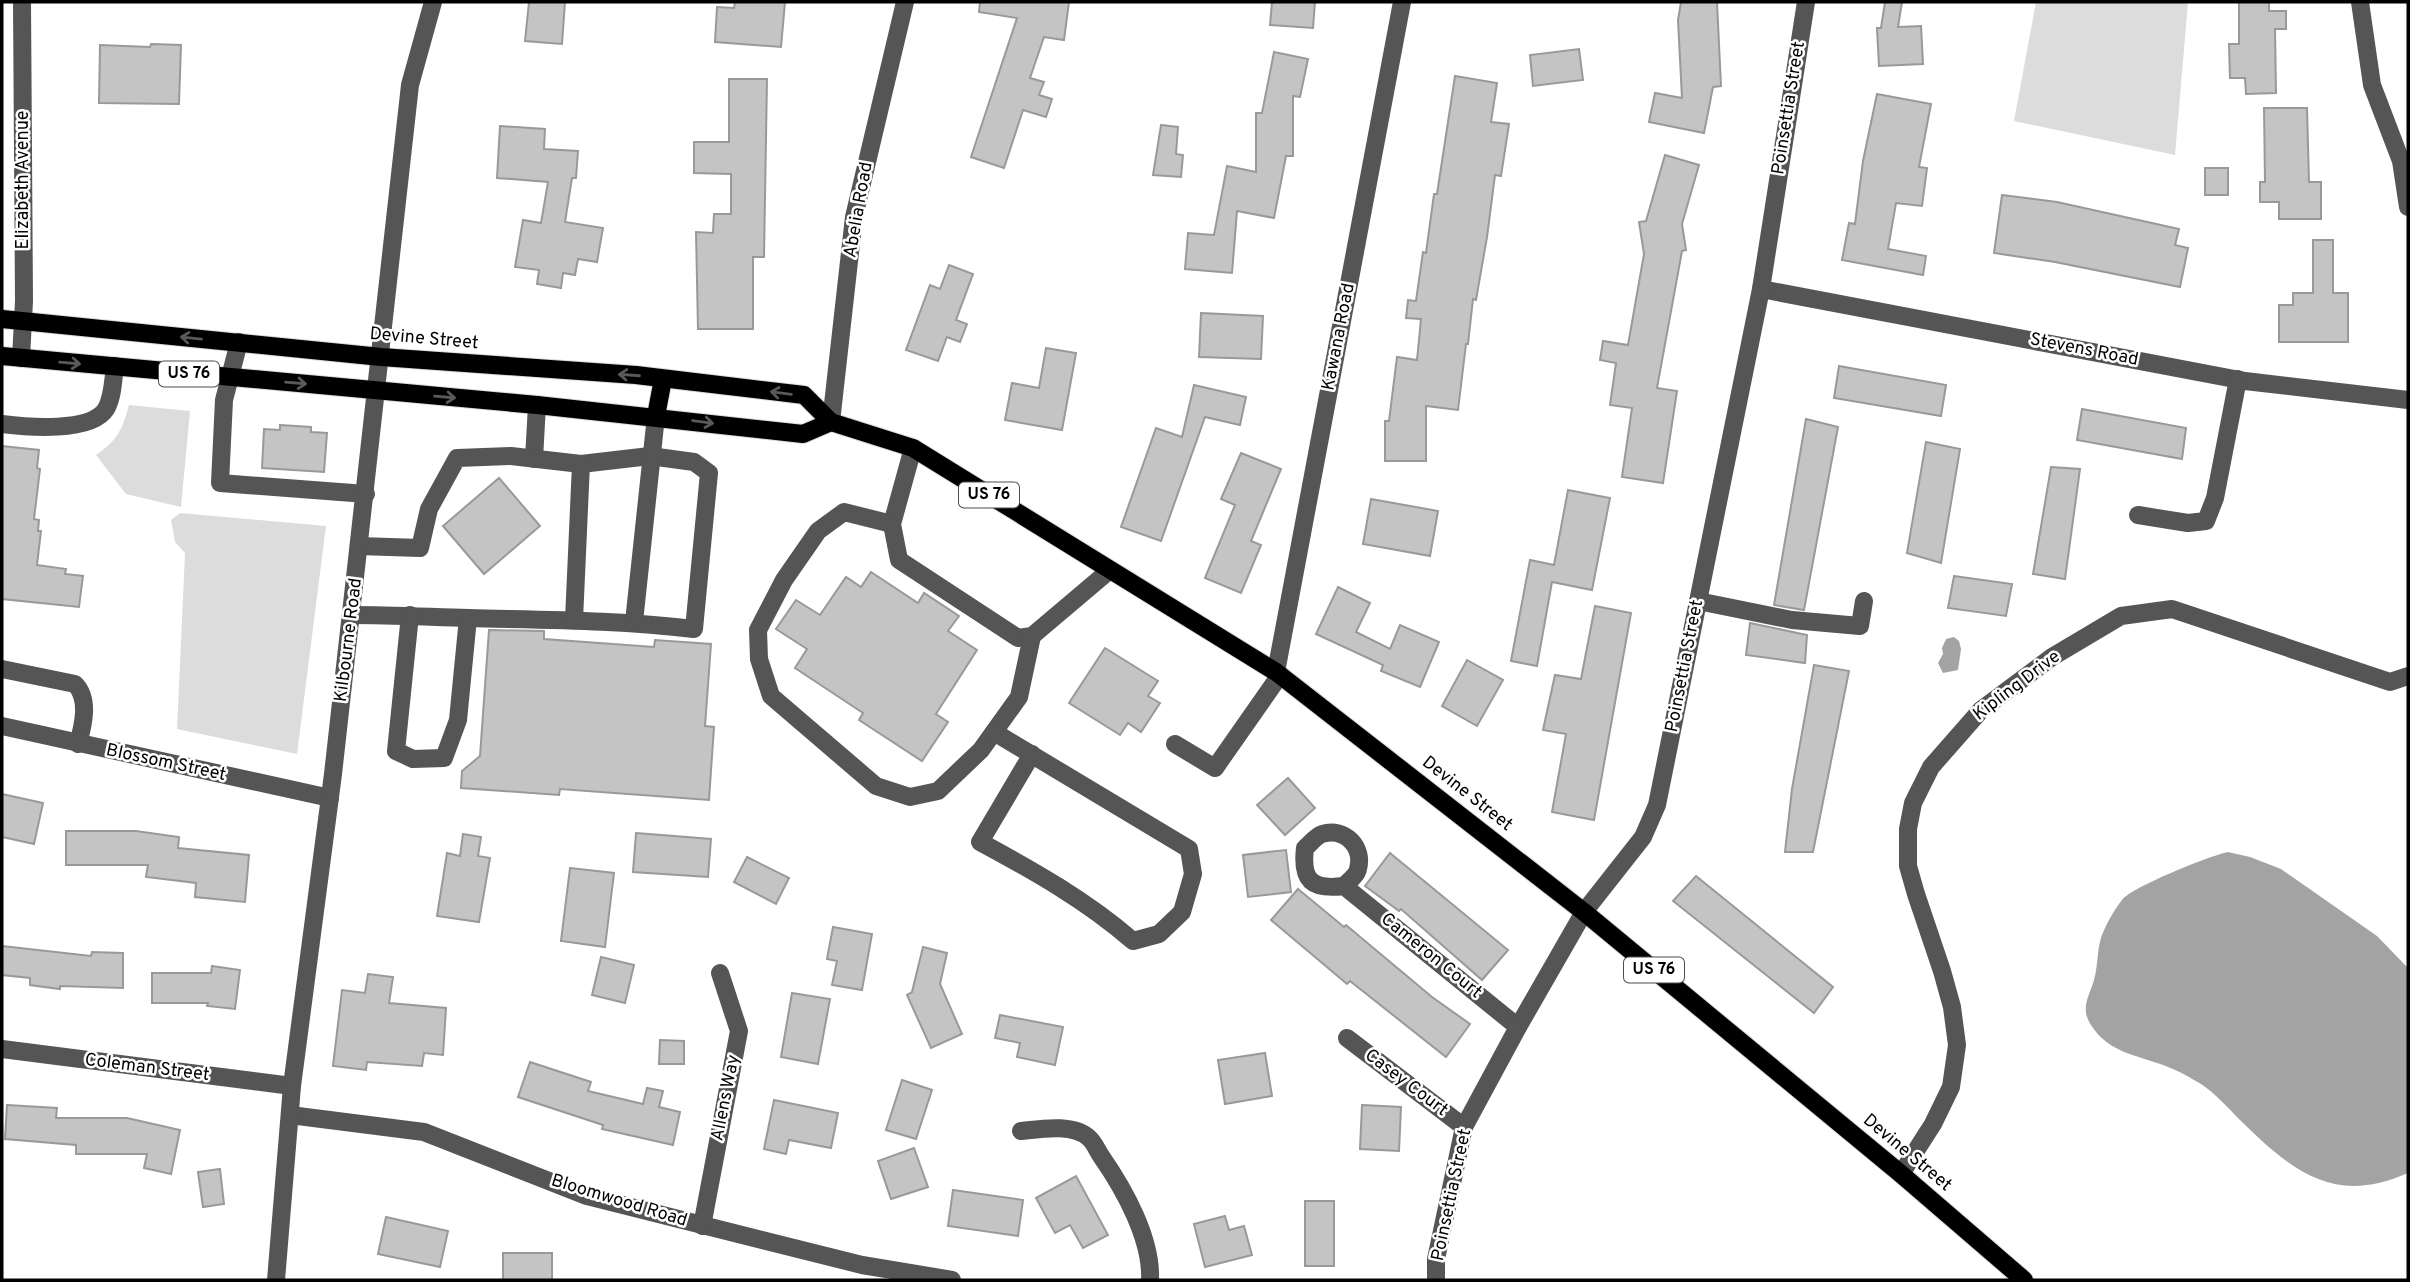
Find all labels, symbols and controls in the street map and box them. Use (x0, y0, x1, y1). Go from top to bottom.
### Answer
street label: Poinsettia Street (1767, 40, 1811, 176)
street label: Elizabeth Avenue (12, 111, 35, 249)
street label: Abelia Road (839, 160, 879, 260)
street label: Kawana Road (1317, 281, 1361, 393)
street label: Devine Street (369, 323, 479, 355)
street label: Stevens Road (2028, 328, 2140, 372)
one-way arrow (180, 331, 203, 344)
one-way arrow (58, 357, 80, 370)
road number: US 76 (159, 362, 219, 386)
one-way arrow (618, 368, 641, 381)
one-way arrow (284, 377, 307, 390)
one-way arrow (770, 386, 793, 399)
one-way arrow (433, 391, 456, 404)
one-way arrow (691, 415, 714, 428)
road number: US 76 (959, 482, 1019, 508)
street label: Kilbourne Road (330, 577, 368, 703)
street label: Poinsettia Street (1661, 598, 1709, 734)
street label: Kipling Drive (1969, 646, 2065, 726)
street label: Blossom Street (104, 739, 228, 787)
street label: Devine Street (1417, 751, 1517, 837)
street label: Cameron Court (1376, 908, 1486, 1004)
road number: US 76 (1624, 958, 1684, 982)
street label: Casey Court (1360, 1044, 1452, 1122)
street label: Coleman Street (83, 1049, 211, 1087)
street label: Allens Way (706, 1053, 746, 1143)
street label: Devine Street (1858, 1109, 1956, 1197)
street label: Poinsettia Street (1427, 1127, 1477, 1263)
street label: Bloomwood Road (548, 1169, 690, 1233)

